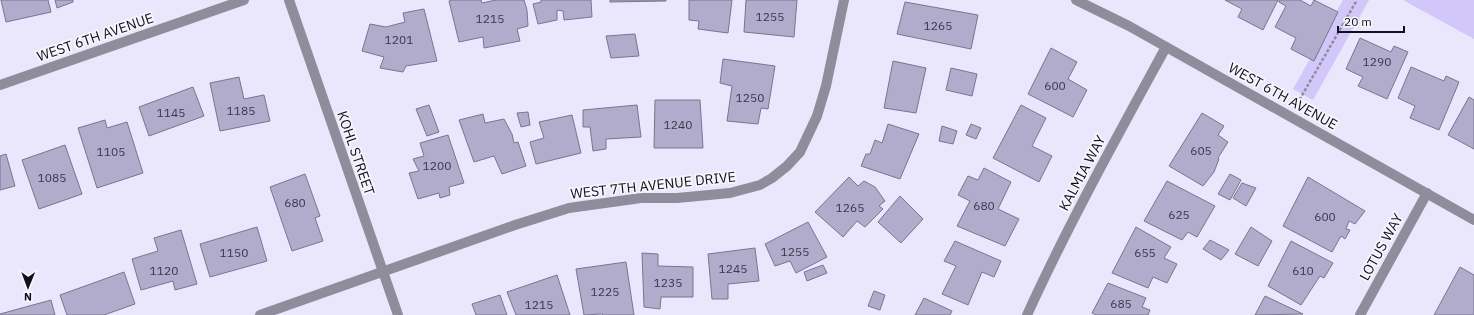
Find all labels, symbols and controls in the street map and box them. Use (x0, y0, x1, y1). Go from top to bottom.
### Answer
scale bar (1338, 8, 1404, 34)
street label: WEST 6TH AVENUE (34, 9, 156, 65)
house number: 1255 (756, 9, 784, 24)
house number: 1215 (476, 11, 504, 26)
text: 20 m (1344, 14, 1372, 29)
house number: 1265 (924, 18, 952, 33)
house number: 1201 (385, 32, 413, 47)
house number: 1290 (1363, 54, 1391, 69)
street label: WEST 6TH AVENUE (1225, 59, 1341, 133)
house number: 600 (1044, 78, 1066, 93)
house number: 1250 (736, 90, 764, 105)
house number: 1185 (227, 103, 255, 118)
house number: 1145 (157, 105, 185, 120)
street label: KOHL STREET (333, 109, 379, 197)
house number: 1240 (664, 117, 692, 132)
street label: KALMIA WAY (1055, 132, 1110, 214)
house number: 605 (1190, 143, 1212, 158)
house number: 1105 (97, 144, 125, 159)
house number: 1200 (423, 158, 451, 173)
street label: WEST 7TH AVENUE DRIVE (569, 167, 737, 203)
house number: 1085 (38, 170, 66, 185)
house number: 680 (284, 195, 306, 210)
house number: 680 (973, 198, 995, 213)
house number: 1265 (836, 200, 864, 215)
house number: 625 (1168, 207, 1190, 222)
house number: 600 (1314, 209, 1336, 224)
street label: LOTUS WAY (1355, 210, 1407, 284)
house number: 1255 (781, 244, 809, 259)
house number: 1150 (220, 245, 248, 260)
house number: 655 (1134, 245, 1156, 260)
house number: 1245 (719, 261, 747, 276)
house number: 1120 (150, 263, 178, 278)
house number: 610 (1292, 263, 1314, 278)
north arrow (8, 267, 48, 307)
house number: 1235 (654, 275, 682, 290)
house number: 1225 (591, 284, 619, 299)
text: N (24, 290, 32, 304)
house number: 685 (1110, 296, 1132, 311)
house number: 1215 (525, 297, 553, 312)

